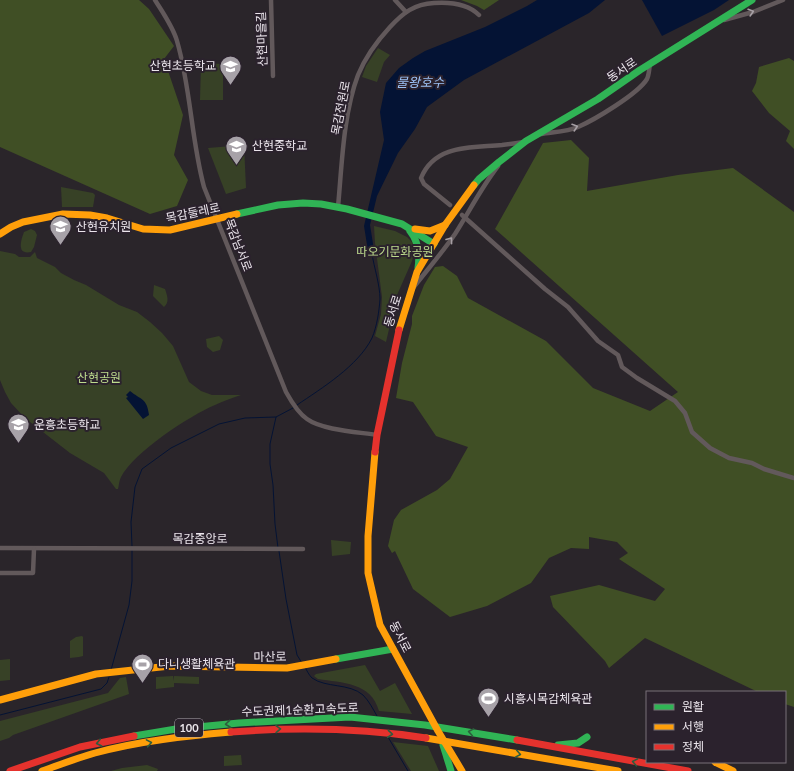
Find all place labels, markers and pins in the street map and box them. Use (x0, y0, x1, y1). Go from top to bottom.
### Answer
school or university icon: 산현초등학교 (218, 53, 244, 86)
place label: 산현초등학교 (150, 58, 216, 73)
school or university icon: 산현중학교 (224, 133, 250, 166)
place label: 산현중학교 (252, 138, 307, 153)
school or university icon: 산현유치원 (48, 214, 74, 247)
place label: 산현유치원 (76, 219, 131, 234)
school or university icon: 운흥초등학교 (5, 412, 31, 445)
place label: 운흥초등학교 (34, 417, 100, 432)
sports icon: 다니생활체육관 (130, 651, 156, 684)
place label: 다니생활체육관 (158, 656, 235, 671)
sports icon: 시흥시목감체육관 (475, 686, 501, 719)
place label: 시흥시목감체육관 (504, 691, 592, 706)

